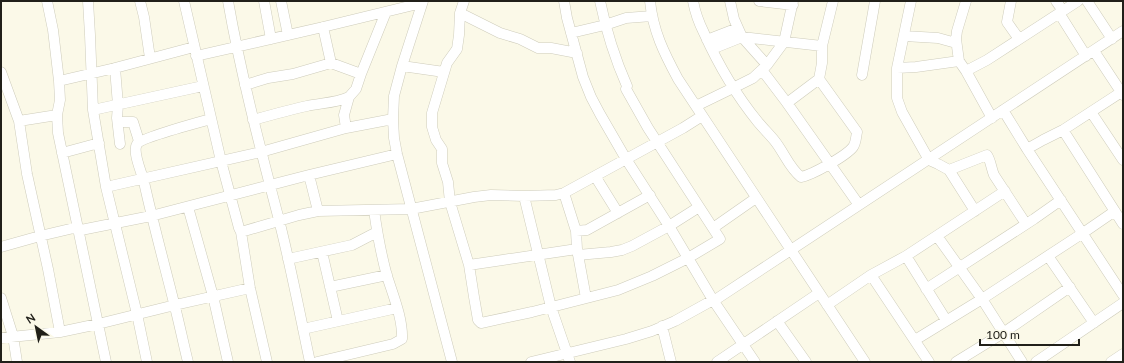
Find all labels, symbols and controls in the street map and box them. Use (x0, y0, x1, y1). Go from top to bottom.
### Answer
north arrow (16, 307, 56, 347)
text: N (23, 310, 37, 326)
scale bar (980, 321, 1079, 347)
text: 100 m (986, 327, 1020, 342)

